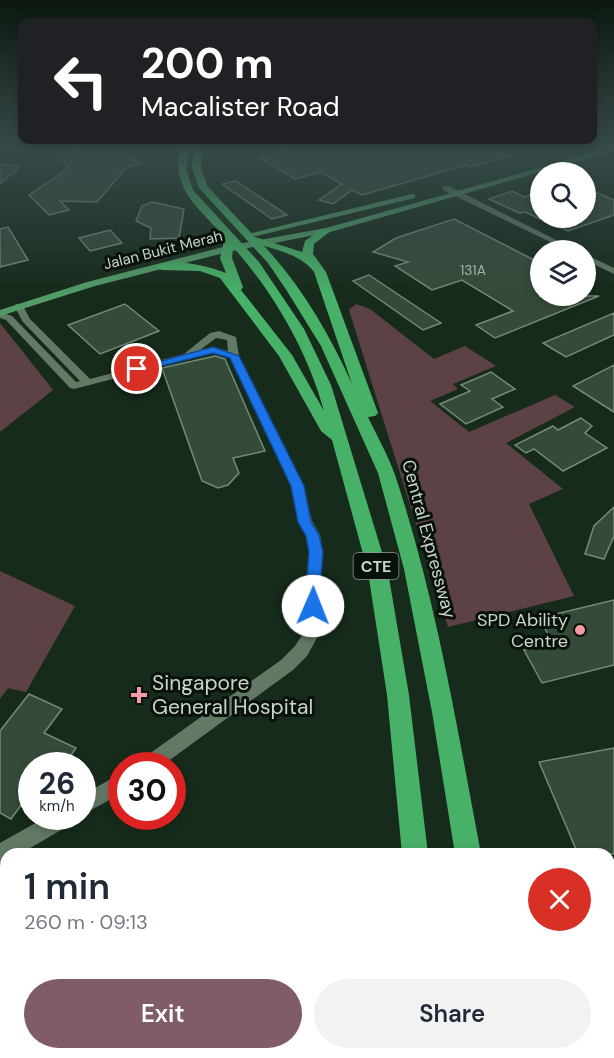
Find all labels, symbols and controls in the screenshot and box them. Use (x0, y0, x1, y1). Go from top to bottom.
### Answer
text: 200 m (141, 36, 274, 91)
icon: left (42, 42, 120, 120)
text: Macalister Road (141, 89, 340, 124)
map controls (530, 162, 596, 306)
button: search (530, 162, 596, 228)
street label: Jalan Bukit Merah (101, 226, 225, 274)
button: layers (530, 240, 596, 306)
house number: 131A (460, 261, 486, 279)
pin (111, 343, 162, 394)
icon: arrive (120, 352, 153, 385)
street label: Central Expressway (396, 457, 462, 621)
road number: CTE (354, 553, 398, 579)
position arrow (281, 574, 345, 638)
place label: SPD Ability Centre (477, 608, 568, 653)
marker: SPD Ability Centre (573, 623, 587, 637)
place label: Singapore General Hospital (152, 669, 313, 721)
marker: Singapore General Hospital (130, 686, 148, 704)
speed limit sign: 30 (108, 752, 186, 830)
text: 26 (39, 764, 75, 803)
text: km/h (39, 796, 75, 816)
text: 1 min (24, 863, 110, 910)
button: close (528, 868, 591, 931)
text: 260 m · 09:13 (24, 909, 148, 935)
button: Exit (24, 979, 302, 1048)
button: Share (314, 979, 591, 1048)

